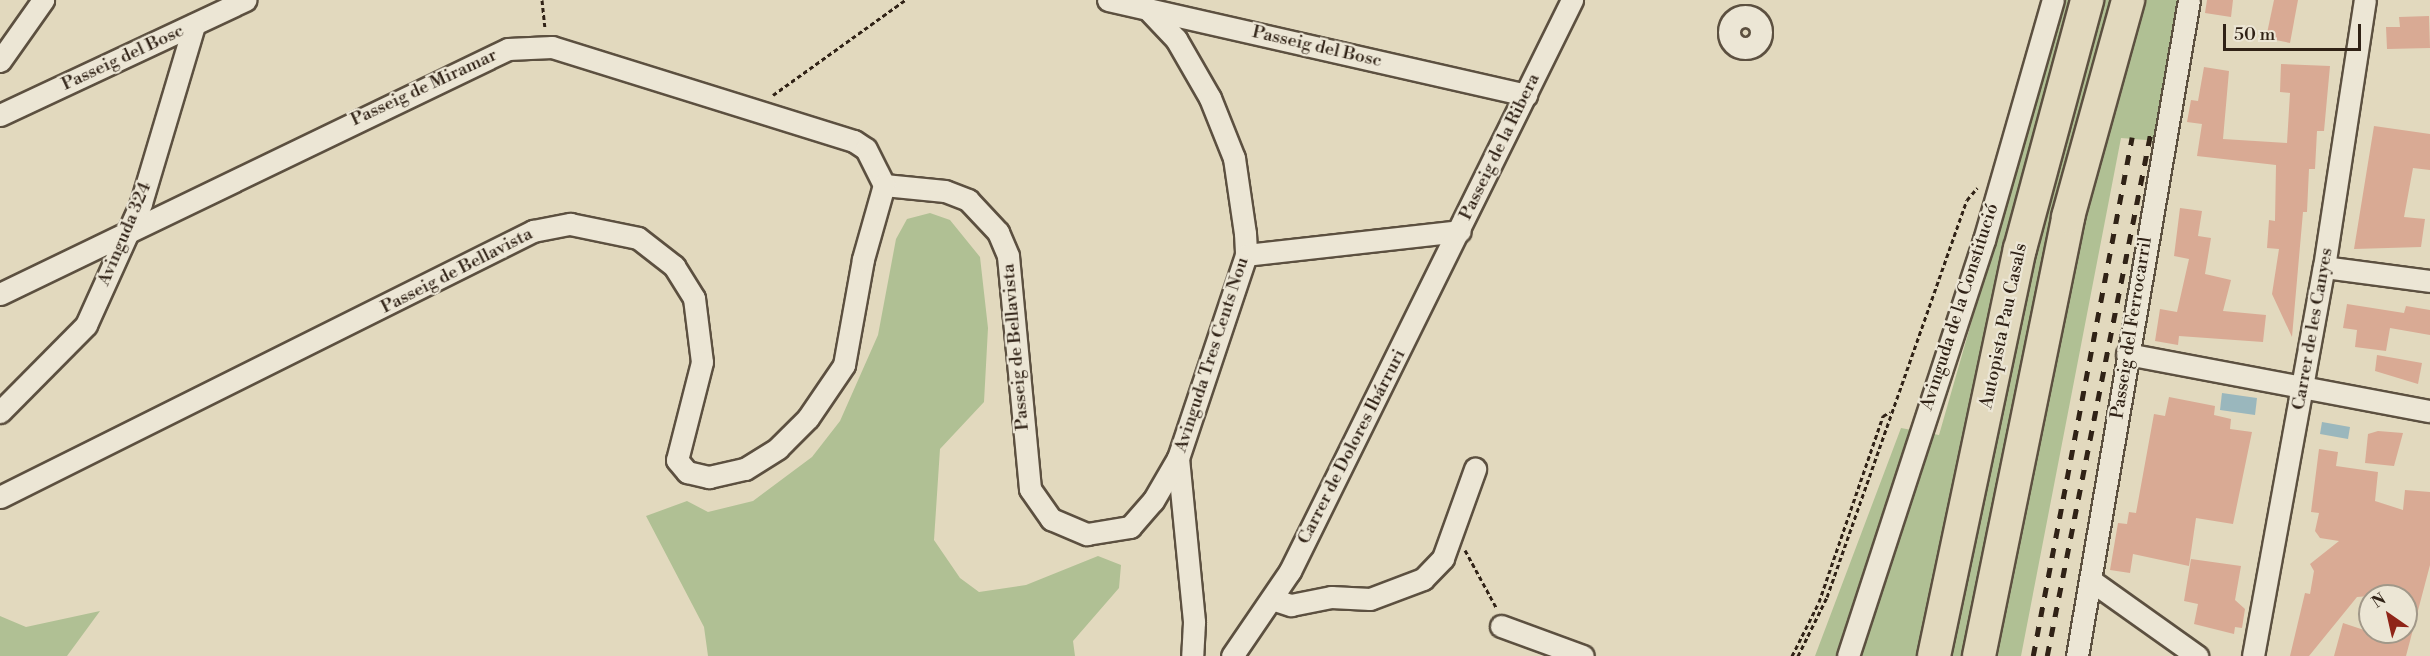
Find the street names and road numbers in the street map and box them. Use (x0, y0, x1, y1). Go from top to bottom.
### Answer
street label: Passeig del Bosc (58, 20, 188, 96)
street label: Passeig del Bosc (1250, 22, 1384, 72)
street label: Passeig de Miramar (348, 45, 500, 131)
street label: Passeig de la Ribera (1455, 70, 1545, 224)
street label: Avinguda 324 (93, 179, 157, 289)
street label: Avinguda de la Constitució (1916, 201, 2004, 413)
street label: Passeig de Bellavista (378, 223, 536, 319)
street label: Passeig del Ferrocarril (2107, 235, 2157, 421)
street label: Autopista Pau Casals (1976, 241, 2032, 411)
street label: Carrer de les Canyes (2288, 246, 2338, 412)
street label: Avinguda Tres Cents Nou (1170, 255, 1254, 455)
street label: Passeig de Bellavista (998, 263, 1034, 431)
street label: Carrer de Dolores Ibárruri (1293, 346, 1411, 548)

